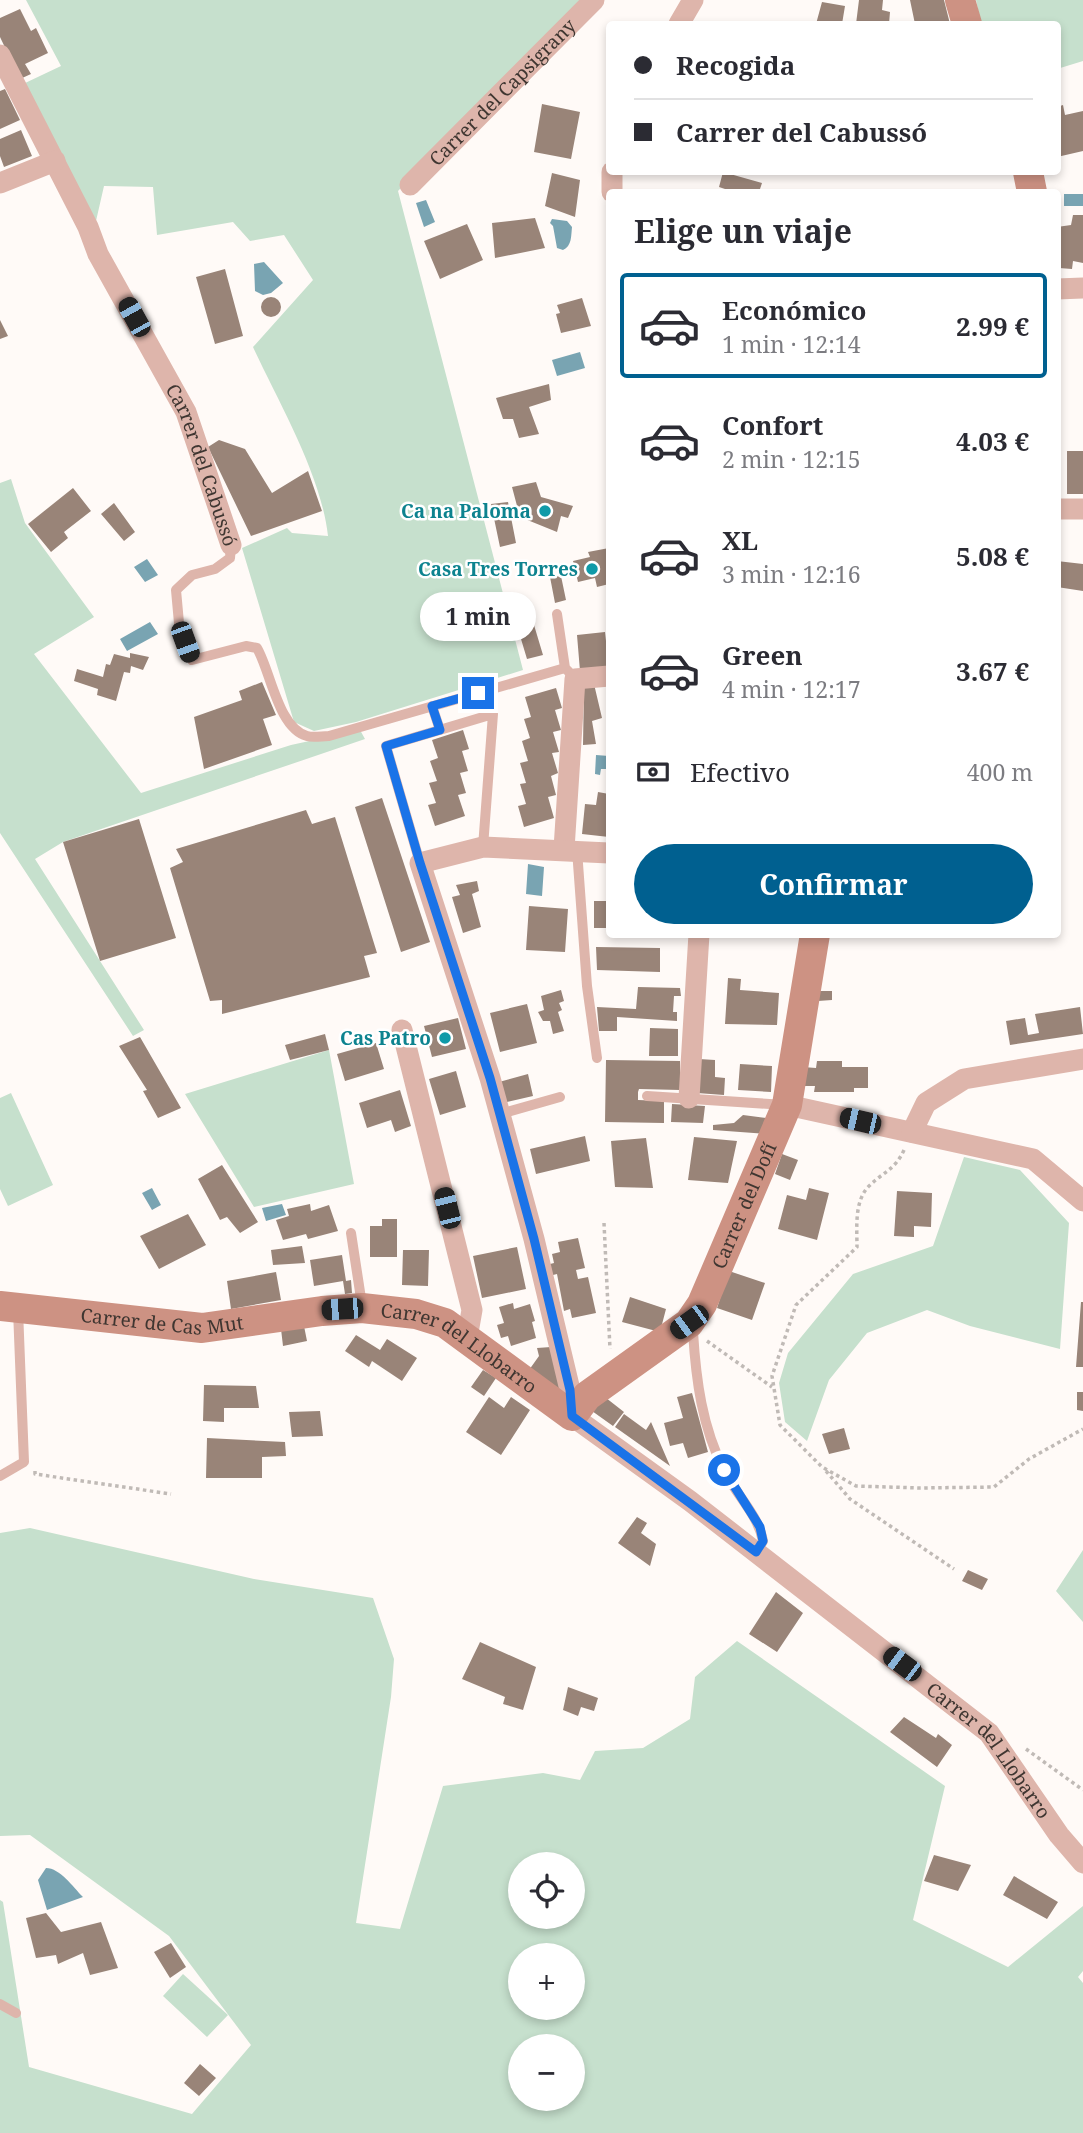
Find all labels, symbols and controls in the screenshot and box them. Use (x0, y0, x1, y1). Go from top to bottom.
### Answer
street label: Carrer del Capsigrany (423, 13, 582, 171)
text: Recogida (676, 47, 795, 83)
text: Carrer del Cabussó (676, 114, 927, 150)
text: Elige un viaje (634, 209, 852, 252)
text: Económico (722, 292, 866, 328)
car (115, 294, 154, 340)
icon: car (638, 294, 701, 357)
text: 2.99 € (956, 308, 1029, 344)
text: 1 min · 12:14 (722, 328, 860, 360)
street label: Carrer del Cabussó (160, 379, 243, 550)
text: Confort (722, 407, 823, 443)
icon: car (638, 409, 701, 472)
text: 4.03 € (956, 423, 1029, 459)
text: 2 min · 12:15 (722, 443, 860, 475)
place label: Ca na Paloma (401, 498, 531, 524)
marker: Ca na Paloma (537, 503, 553, 519)
text: XL (722, 522, 758, 558)
icon: car (638, 524, 701, 587)
text: 5.08 € (956, 538, 1029, 574)
place label: Casa Tres Torres (418, 556, 578, 582)
text: 3 min · 12:16 (722, 558, 860, 590)
marker: Casa Tres Torres (584, 561, 600, 577)
callout: 1 min (420, 592, 536, 640)
text: 1 min (445, 600, 511, 632)
car (168, 619, 203, 665)
text: Green (722, 637, 803, 673)
icon: car (638, 639, 701, 702)
text: 3.67 € (956, 653, 1029, 689)
text: 4 min · 12:17 (722, 673, 860, 705)
route end (462, 677, 494, 709)
icon: cash (634, 753, 672, 791)
text: Efectivo (690, 754, 790, 790)
text: 400 m (967, 756, 1033, 788)
button: Confirmar (634, 844, 1033, 924)
place label: Cas Patro (340, 1025, 431, 1051)
marker: Cas Patro (437, 1030, 453, 1046)
car (838, 1106, 883, 1136)
street label: Carrer del Dofí (706, 1139, 782, 1273)
car (432, 1185, 463, 1231)
car (321, 1297, 364, 1321)
street label: Carrer del Llobarro (379, 1297, 542, 1399)
car (666, 1301, 713, 1343)
street label: Carrer de Cas Mut (79, 1302, 245, 1341)
route start (708, 1454, 740, 1486)
car (879, 1643, 926, 1685)
street label: Carrer del Llobarro (921, 1676, 1057, 1824)
map controls (508, 1852, 585, 2111)
button: locate (508, 1852, 585, 1929)
button: + (508, 1943, 585, 2020)
button: − (508, 2034, 585, 2111)

